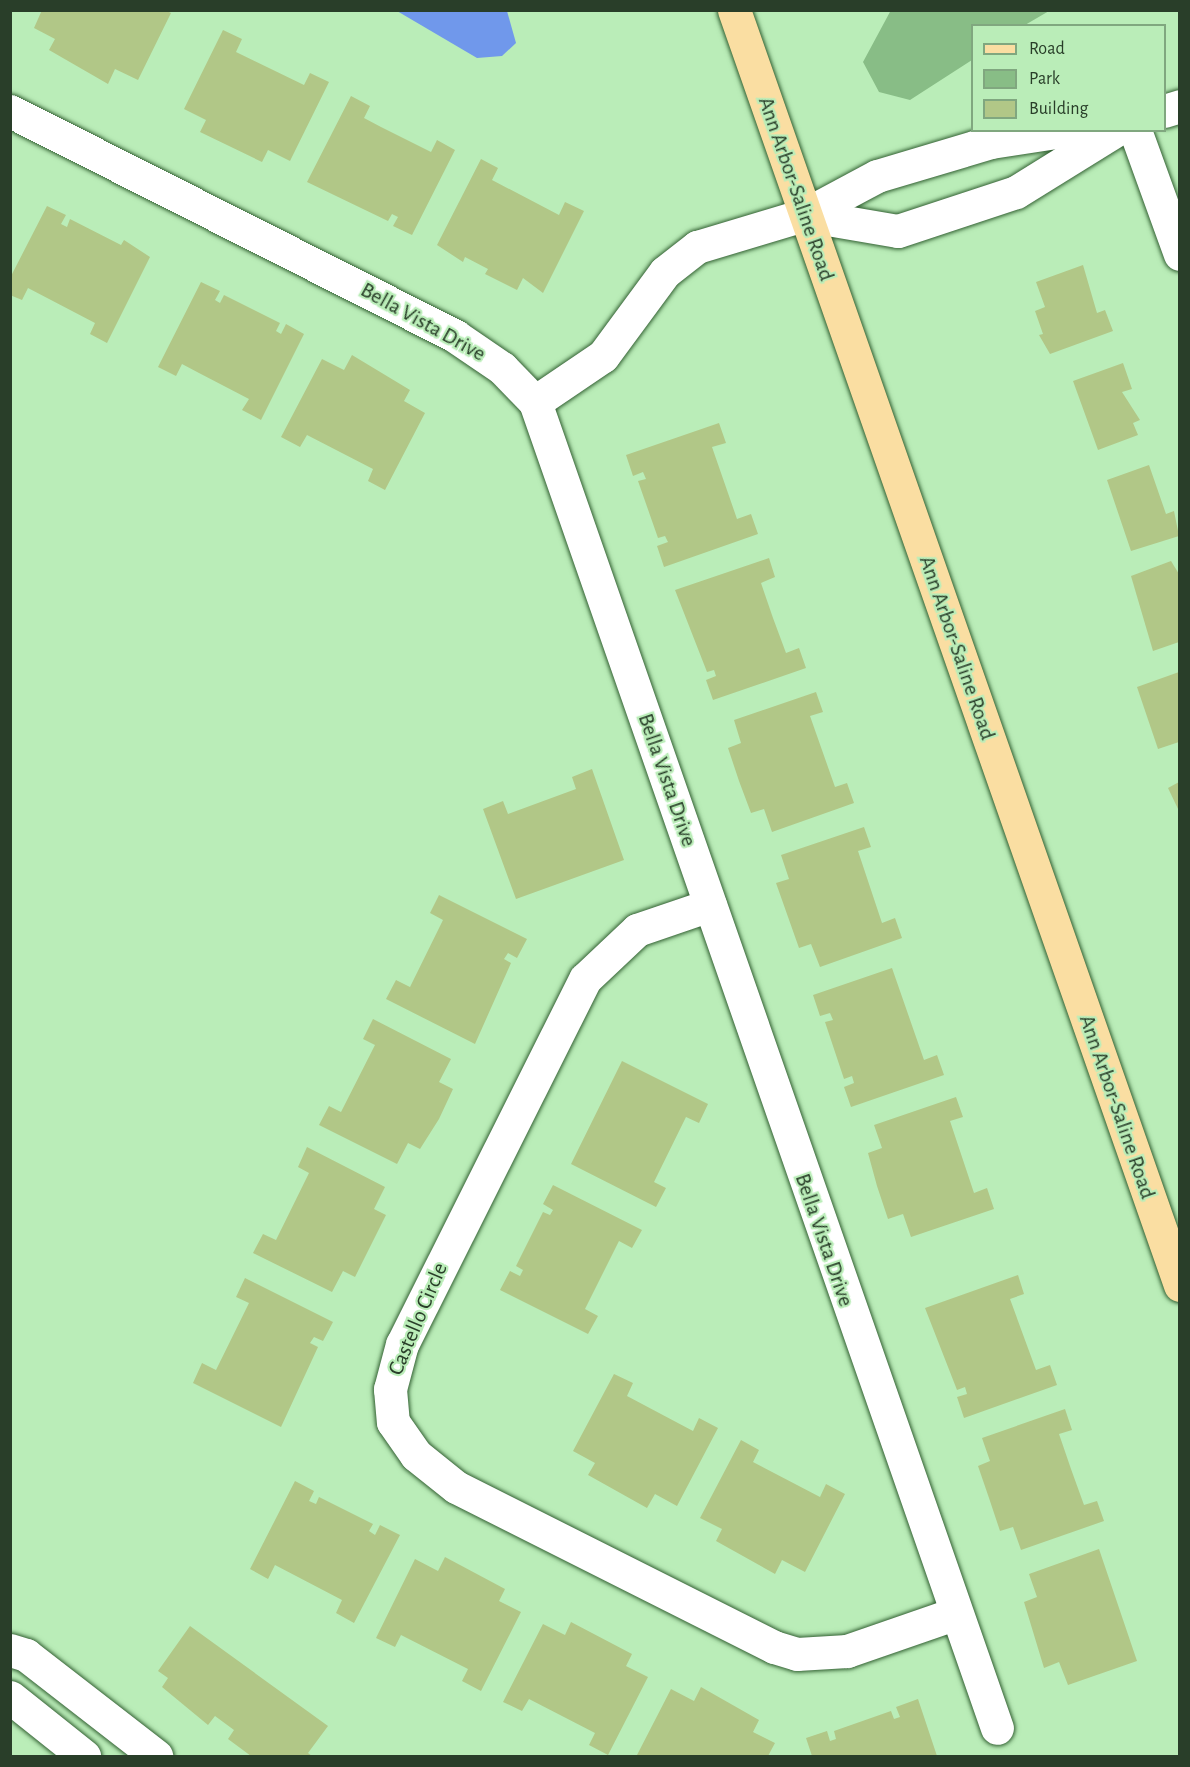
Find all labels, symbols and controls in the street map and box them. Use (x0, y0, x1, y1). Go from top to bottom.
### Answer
legend (971, 24, 1166, 132)
text: Road (1029, 40, 1065, 58)
text: Park (1029, 70, 1060, 88)
street label: Ann Arbor-Saline Road (752, 93, 840, 285)
text: Building (1029, 100, 1088, 118)
street label: Bella Vista Drive (356, 277, 490, 367)
street label: Ann Arbor-Saline Road (913, 552, 1001, 744)
street label: Bella Vista Drive (632, 710, 702, 850)
street label: Ann Arbor-Saline Road (1073, 1011, 1161, 1203)
street label: Bella Vista Drive (789, 1170, 859, 1310)
street label: Castello Circle (382, 1259, 454, 1379)

